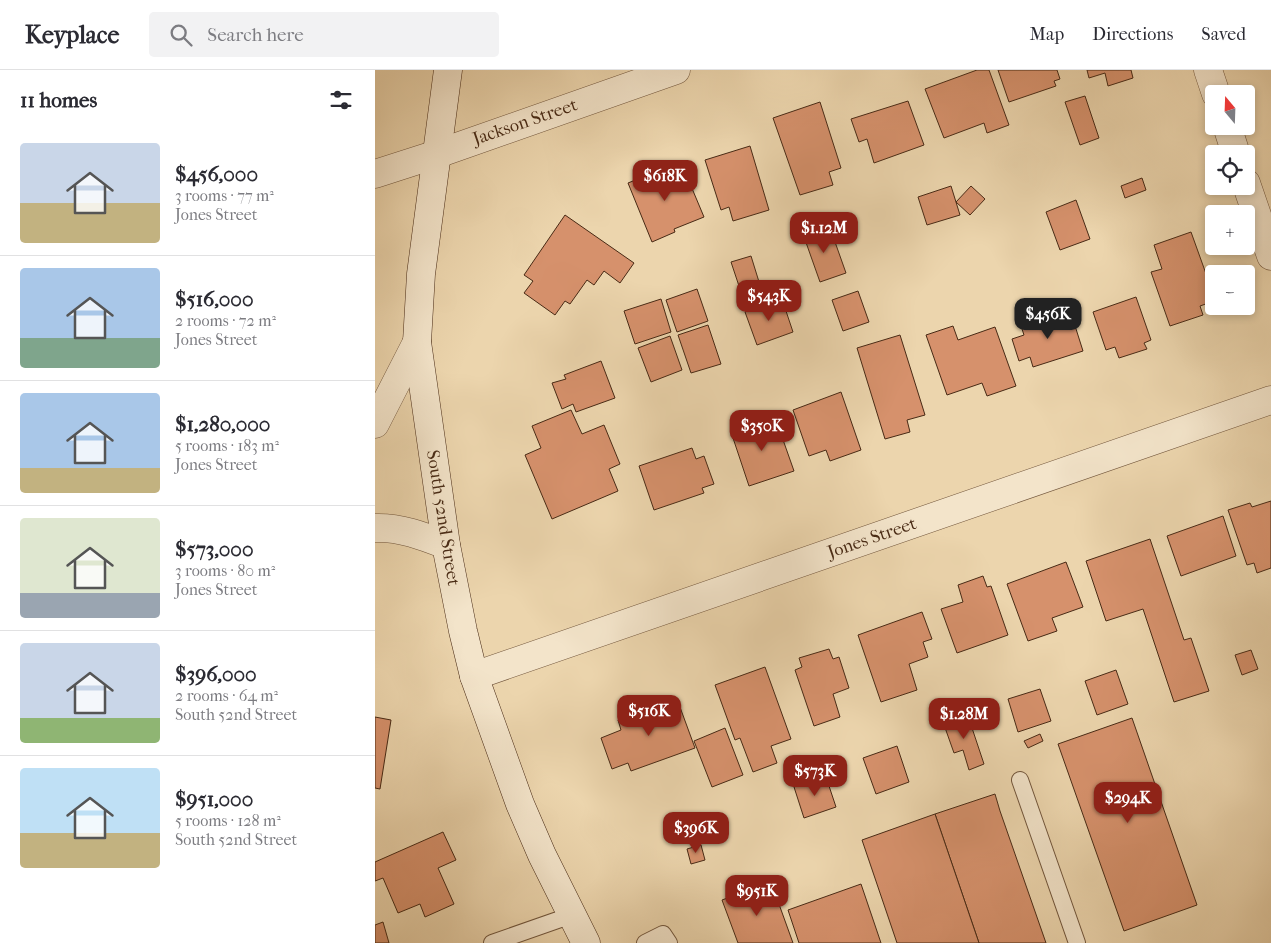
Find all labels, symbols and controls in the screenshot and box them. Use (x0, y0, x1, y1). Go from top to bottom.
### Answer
search box (149, 12, 499, 57)
text: Keyplace (25, 21, 119, 49)
icon: search (167, 21, 195, 49)
text: Search here (207, 24, 304, 46)
text: Map (1030, 24, 1064, 45)
text: Directions (1092, 24, 1173, 45)
text: Saved (1201, 24, 1246, 45)
north arrow (1205, 85, 1255, 135)
map controls (1205, 85, 1255, 315)
icon: filters (327, 86, 355, 114)
text: 11 homes (20, 88, 97, 112)
street label: Jackson Street (468, 94, 581, 150)
button: locate (1205, 145, 1255, 195)
pin: $618K (630, 160, 700, 202)
text: $456,000 (175, 162, 258, 186)
icon: home (60, 163, 120, 223)
text: $618K (644, 166, 686, 185)
text: 3 rooms · 77 m² (175, 186, 274, 205)
text: Jones Street (175, 205, 257, 224)
button: + (1205, 205, 1255, 255)
pin: $1.12M (783, 212, 865, 254)
text: $1.12M (801, 218, 847, 237)
button: − (1205, 265, 1255, 315)
pin: $543K (734, 280, 804, 322)
text: $543K (747, 286, 791, 305)
text: $516,000 (175, 287, 254, 311)
icon: home (60, 288, 120, 348)
pin: $456K (1013, 298, 1083, 340)
text: $456K (1025, 304, 1071, 323)
text: 2 rooms · 72 m² (175, 311, 276, 330)
text: Jones Street (175, 330, 257, 349)
pin: $350K (727, 410, 797, 452)
text: $1,280,000 (175, 412, 270, 436)
icon: home (60, 413, 120, 473)
text: $350K (741, 416, 783, 435)
text: 5 rooms · 183 m² (175, 436, 279, 455)
street label: South 52nd Street (422, 449, 464, 588)
text: Jones Street (175, 455, 257, 474)
street label: Jones Street (823, 513, 920, 564)
text: $573,000 (175, 537, 253, 561)
icon: home (60, 538, 120, 598)
text: 3 rooms · 80 m² (175, 561, 275, 580)
text: Jones Street (175, 580, 257, 599)
text: $396,000 (175, 662, 257, 686)
icon: home (60, 663, 120, 723)
text: 2 rooms · 64 m² (175, 686, 278, 705)
pin: $516K (614, 694, 684, 737)
pin: $1.28M (923, 698, 1005, 740)
text: $516K (628, 701, 670, 720)
text: $1.28M (940, 704, 988, 723)
text: South 52nd Street (175, 705, 297, 724)
pin: $573K (780, 754, 850, 797)
text: $573K (794, 761, 836, 780)
pin: $294K (1093, 782, 1163, 824)
text: $951,000 (175, 787, 253, 811)
icon: home (60, 788, 120, 848)
text: $294K (1105, 788, 1151, 807)
text: 5 rooms · 128 m² (175, 811, 281, 830)
pin: $396K (661, 812, 731, 854)
text: $396K (674, 818, 718, 837)
text: South 52nd Street (175, 830, 297, 849)
pin: $951K (722, 874, 792, 917)
text: $951K (736, 881, 778, 900)

